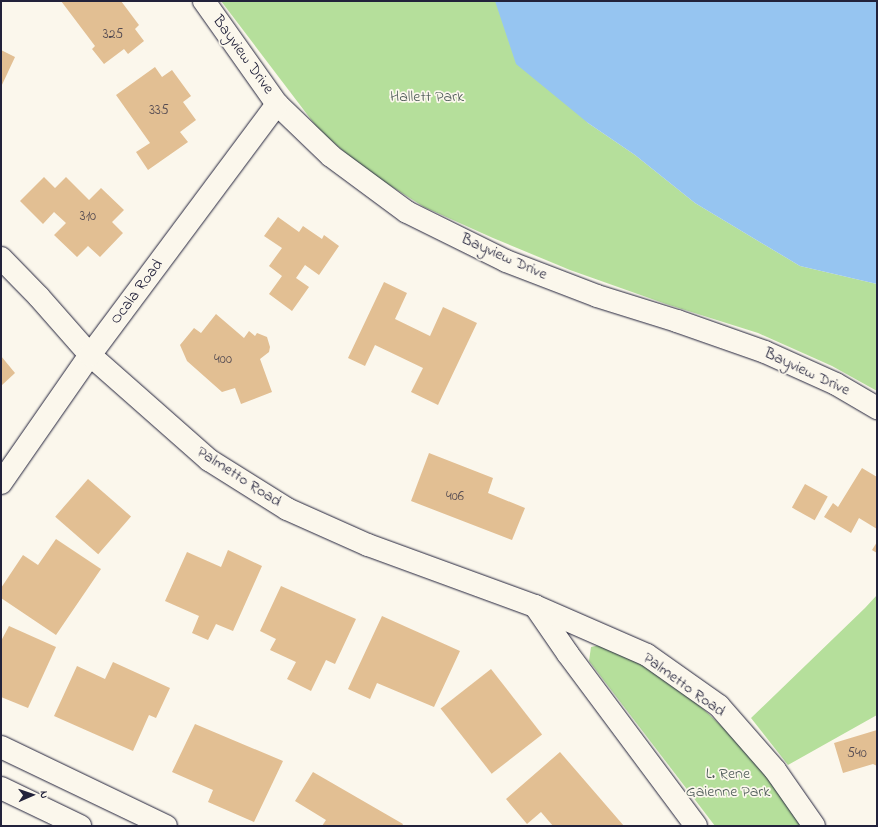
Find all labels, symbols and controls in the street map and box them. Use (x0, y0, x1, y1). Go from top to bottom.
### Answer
street label: Bayview Drive (208, 12, 278, 98)
house number: 325 (103, 27, 123, 43)
park label: Hallett Park (390, 87, 464, 107)
house number: 335 (149, 103, 169, 119)
house number: 310 (80, 209, 96, 225)
street label: Bayview Drive (458, 229, 550, 285)
street label: Ocala Road (106, 256, 168, 328)
street label: Bayview Drive (761, 344, 853, 400)
house number: 400 (214, 352, 232, 368)
street label: Palmetto Road (193, 443, 285, 511)
house number: 406 (446, 489, 464, 505)
street label: Palmetto Road (639, 649, 729, 721)
house number: 540 (847, 746, 867, 762)
park label: L. Rene Gaienne Park (686, 764, 770, 802)
north arrow (12, 775, 52, 815)
text: N (36, 791, 52, 799)

